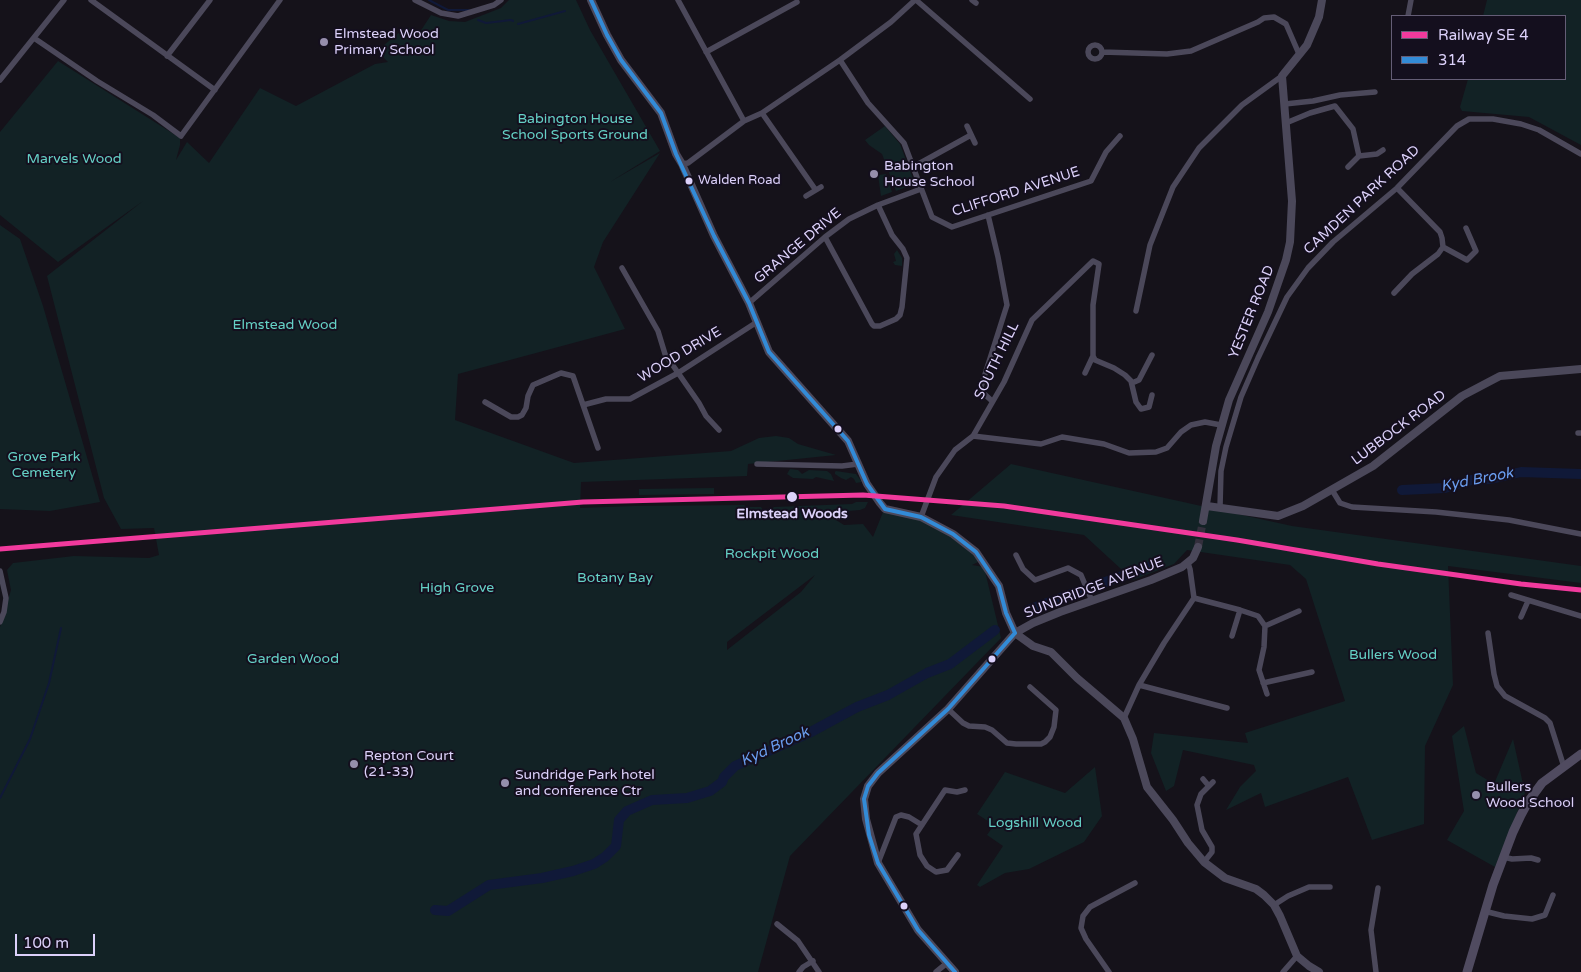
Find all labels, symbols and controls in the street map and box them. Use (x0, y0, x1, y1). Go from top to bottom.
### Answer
legend (1391, 15, 1566, 80)
place label: Elmstead Wood Primary School (334, 26, 439, 58)
text: Railway SE 4 (1438, 26, 1529, 44)
marker: Elmstead Wood Primary School (318, 36, 330, 48)
text: 314 (1438, 51, 1466, 69)
park label: Babington House School Sports Ground (502, 111, 648, 144)
street label: CAMDEN PARK ROAD (1301, 142, 1423, 258)
park label: Marvels Wood (26, 151, 122, 167)
place label: Babington House School (884, 158, 975, 190)
street label: CLIFFORD AVENUE (950, 163, 1082, 221)
marker: Babington House School (868, 168, 880, 180)
place label: Walden Road (698, 173, 781, 189)
marker: Walden Road (684, 176, 694, 186)
street label: GRANGE DRIVE (751, 205, 845, 287)
street label: YESTER ROAD (1226, 263, 1278, 361)
park label: Elmstead Wood (233, 317, 337, 333)
street label: SOUTH HILL (971, 320, 1023, 402)
street label: WOOD DRIVE (635, 324, 725, 386)
street label: LUBBOCK ROAD (1348, 387, 1450, 469)
unlabelled marker (833, 424, 843, 434)
park label: Grove Park Cemetery (8, 449, 80, 482)
water label: Kyd Brook (1439, 464, 1515, 496)
marker: Elmstead Woods (785, 490, 799, 504)
place label: Elmstead Woods (736, 506, 848, 522)
park label: Rockpit Wood (725, 546, 819, 562)
street label: SUNDRIDGE AVENUE (1022, 554, 1166, 622)
park label: Botany Bay (577, 570, 653, 586)
park label: High Grove (420, 580, 494, 596)
park label: Bullers Wood (1349, 647, 1437, 663)
park label: Garden Wood (247, 651, 339, 667)
unlabelled marker (987, 654, 997, 664)
water label: Kyd Brook (738, 723, 812, 771)
place label: Repton Court (21-33) (364, 748, 454, 780)
marker: Repton Court (21-33) (348, 758, 360, 770)
place label: Sundridge Park hotel and conference Ctr (515, 767, 655, 800)
marker: Sundridge Park hotel and conference Ctr (499, 777, 511, 789)
place label: Bullers Wood School (1486, 779, 1574, 812)
marker: Bullers Wood School (1470, 789, 1482, 801)
park label: Logshill Wood (988, 815, 1082, 831)
unlabelled marker (899, 901, 909, 911)
scale bar (18, 924, 98, 956)
text: 100 m (23, 934, 69, 952)

